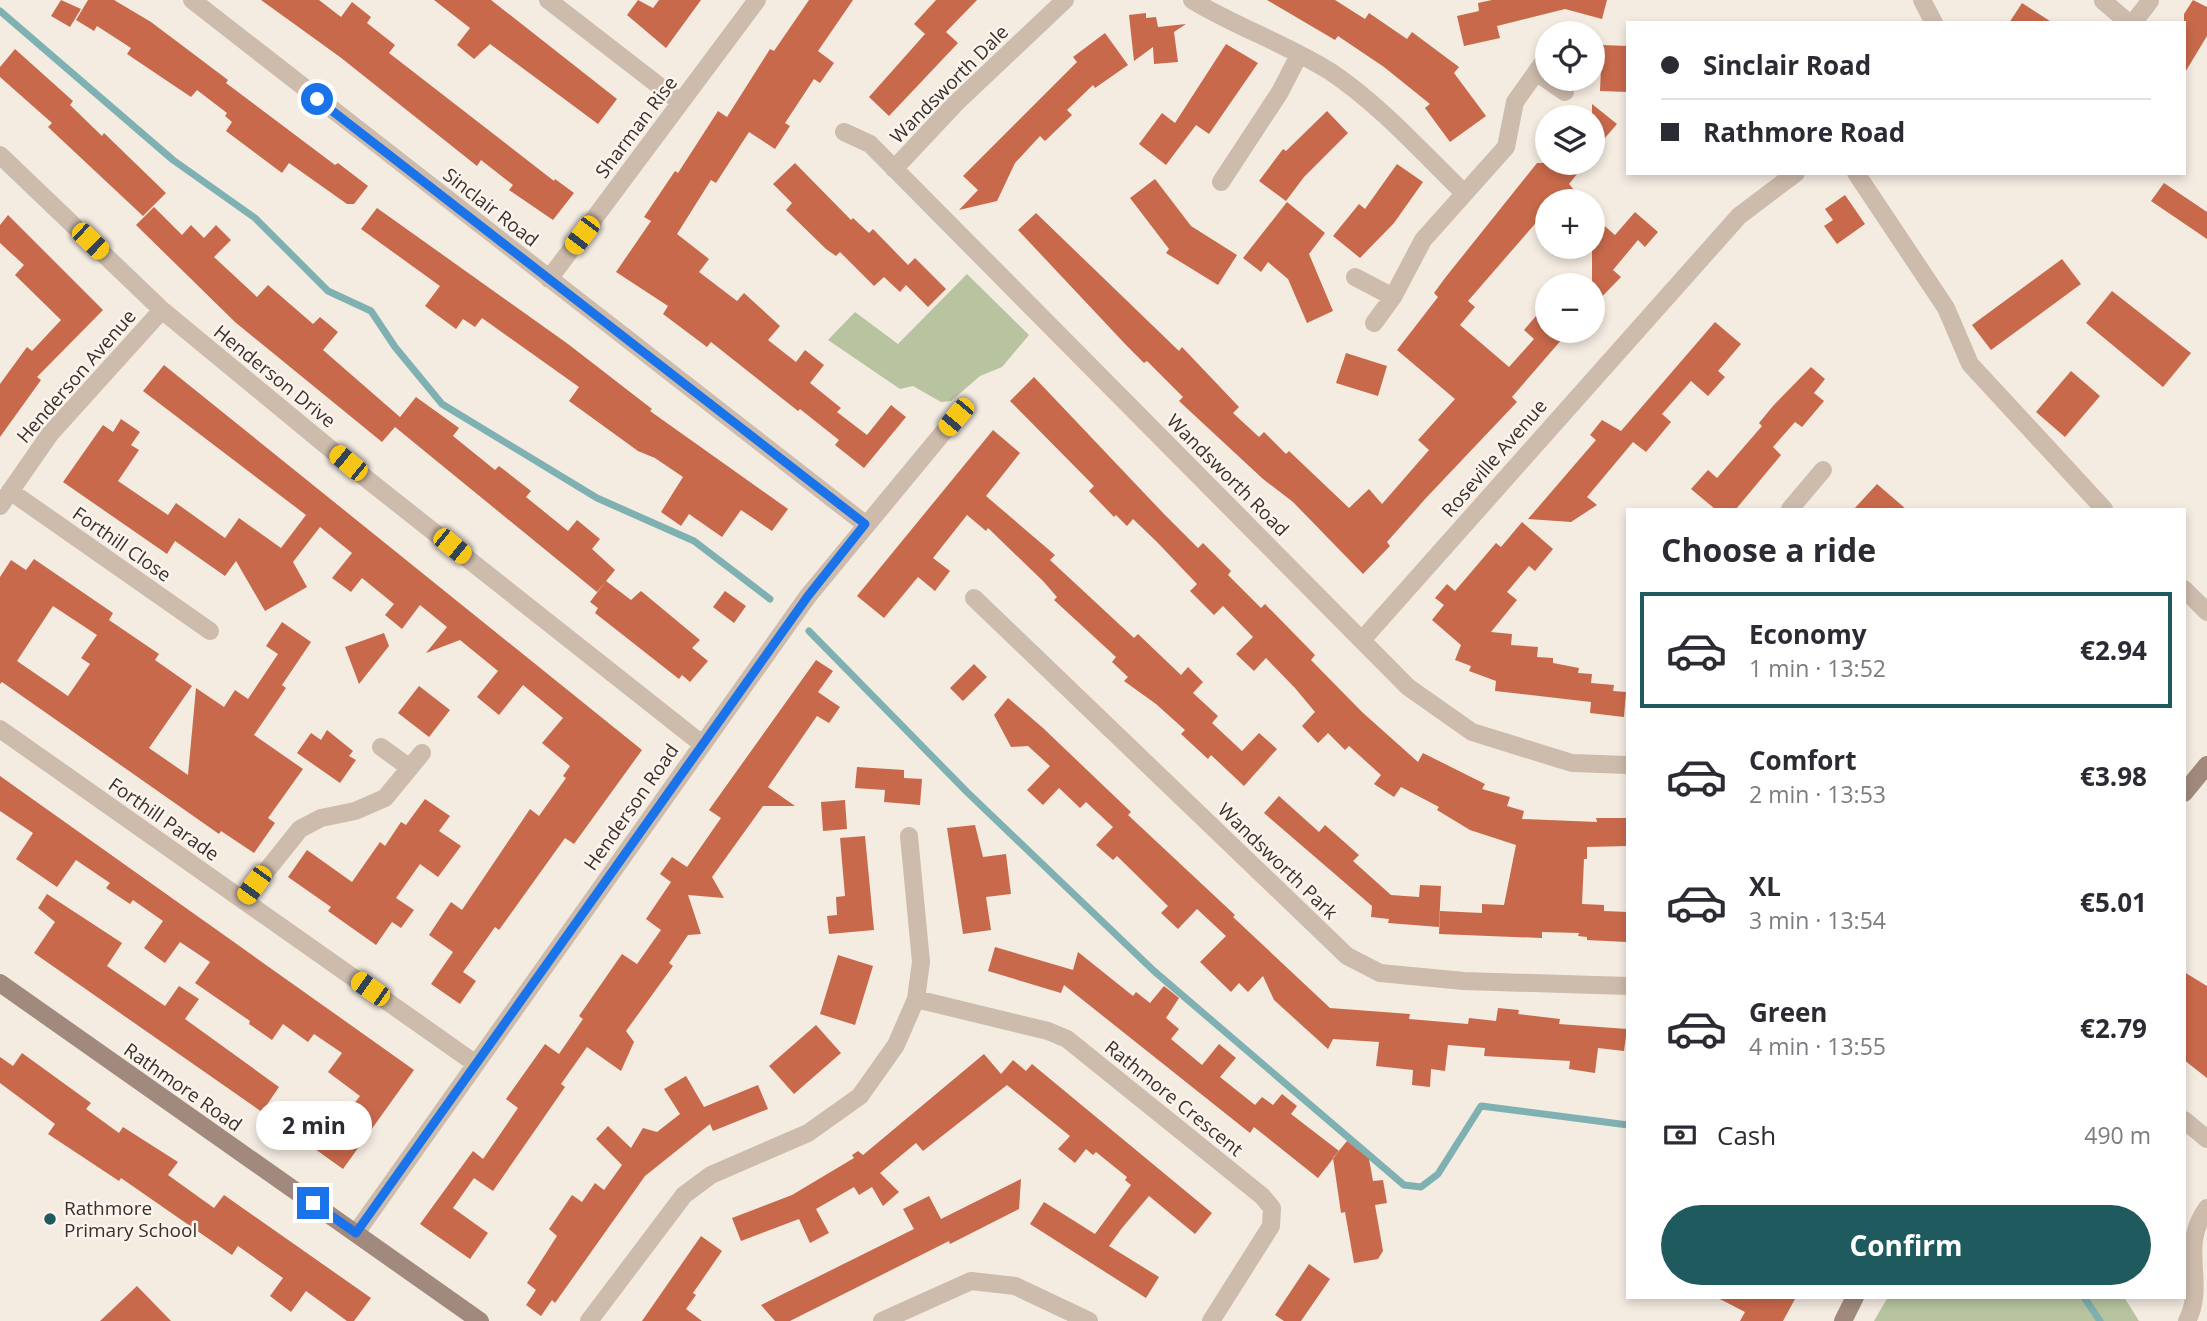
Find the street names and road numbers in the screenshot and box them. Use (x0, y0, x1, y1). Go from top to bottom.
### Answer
street label: Wandsworth Dale (884, 19, 1014, 149)
street label: Sharman Rise (589, 71, 683, 183)
street label: Sinclair Road (438, 162, 544, 252)
street label: Henderson Avenue (11, 303, 141, 449)
street label: Henderson Drive (209, 319, 341, 433)
street label: Roseville Avenue (1435, 393, 1553, 523)
street label: Wandsworth Road (1161, 408, 1295, 542)
street label: Forthill Close (68, 500, 176, 588)
street label: Henderson Road (578, 739, 684, 875)
street label: Forthill Parade (104, 771, 224, 867)
street label: Wandsworth Park (1212, 797, 1344, 925)
street label: Rathmore Crescent (1099, 1034, 1249, 1162)
street label: Rathmore Road (119, 1037, 247, 1137)

